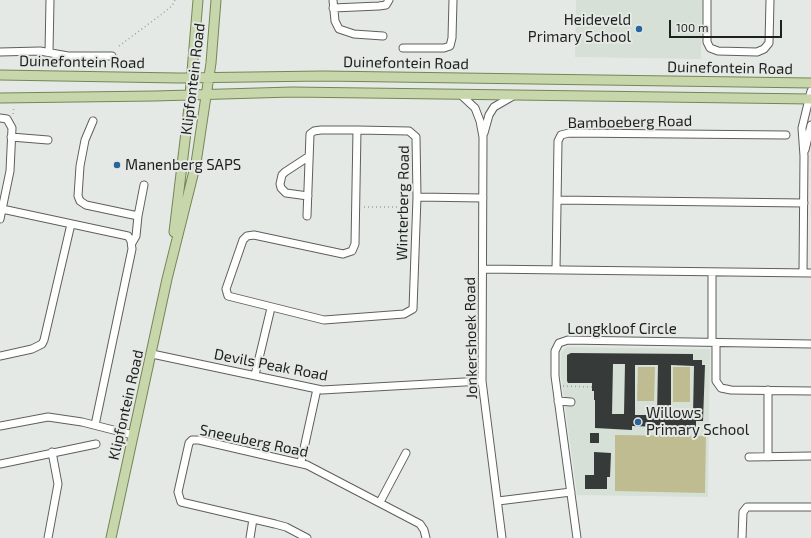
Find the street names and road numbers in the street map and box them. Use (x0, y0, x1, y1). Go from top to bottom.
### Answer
street label: Klipfontein Road (177, 22, 209, 136)
street label: Duinefontein Road (19, 52, 145, 72)
street label: Duinefontein Road (343, 53, 469, 73)
street label: Duinefontein Road (667, 58, 793, 78)
street label: Bamboeberg Road (568, 112, 692, 132)
street label: Winterberg Road (393, 145, 413, 261)
street label: Jonkershoek Road (461, 277, 481, 399)
street label: Longkloof Circle (567, 320, 677, 338)
street label: Devils Peak Road (213, 345, 329, 385)
street label: Klipfontein Road (105, 348, 147, 462)
street label: Sneeuberg Road (198, 421, 310, 461)

